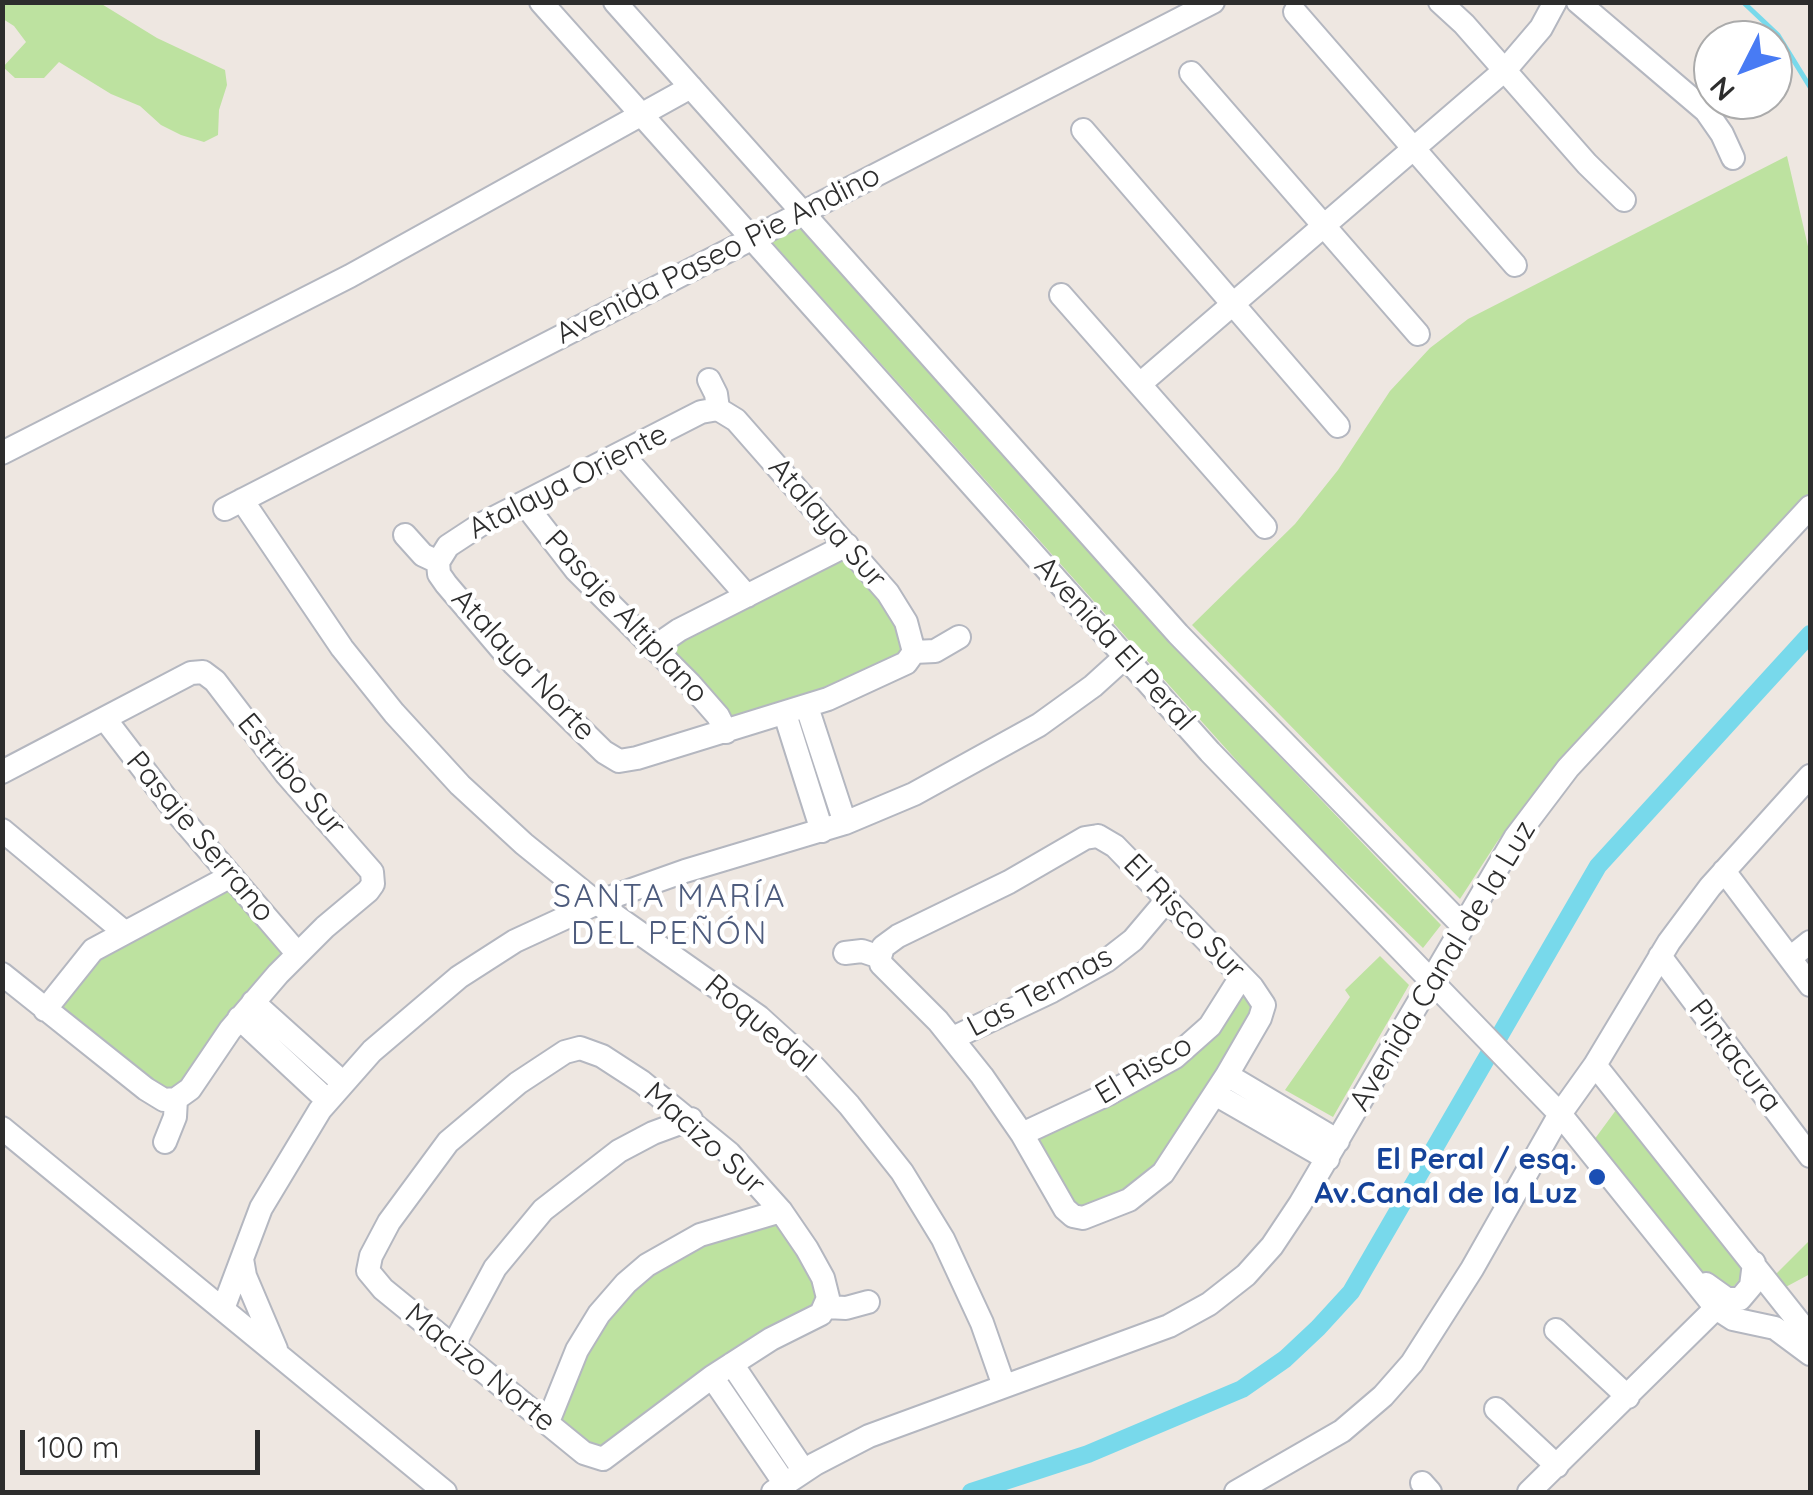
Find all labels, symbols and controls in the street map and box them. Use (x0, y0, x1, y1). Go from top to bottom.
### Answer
north arrow (1693, 20, 1793, 120)
text: N (1702, 70, 1742, 108)
street label: Avenida Paseo Pie Andino (550, 157, 886, 353)
street label: Atalaya Oriente (463, 416, 673, 548)
street label: Atalaya Sur (760, 450, 894, 596)
street label: Pasaje Altiplano (537, 523, 715, 711)
street label: Avenida El Peral (1026, 549, 1202, 739)
street label: Atalaya Norte (443, 582, 603, 748)
street label: Estribo Sur (229, 706, 353, 844)
street label: Pasaje Serrano (118, 744, 282, 930)
street label: Avenida Canal de la Luz (1342, 814, 1544, 1118)
street label: El Risco Sur (1115, 847, 1253, 987)
district label: SANTA MARÍA DEL PEÑÓN (553, 878, 787, 953)
street label: Las Termas (961, 939, 1119, 1045)
street label: Roquedal (697, 967, 823, 1081)
street label: Pintacura (1681, 992, 1789, 1120)
street label: El Risco (1089, 1027, 1199, 1113)
street label: Macizo Sur (636, 1075, 772, 1203)
place label: El Peral / esq. Av.Canal de la Luz (1314, 1142, 1577, 1212)
marker: El Peral / esq. Av.Canal de la Luz (1586, 1166, 1608, 1188)
street label: Macizo Norte (397, 1296, 563, 1440)
scale bar (25, 1410, 265, 1472)
text: 100 m (37, 1428, 119, 1466)

